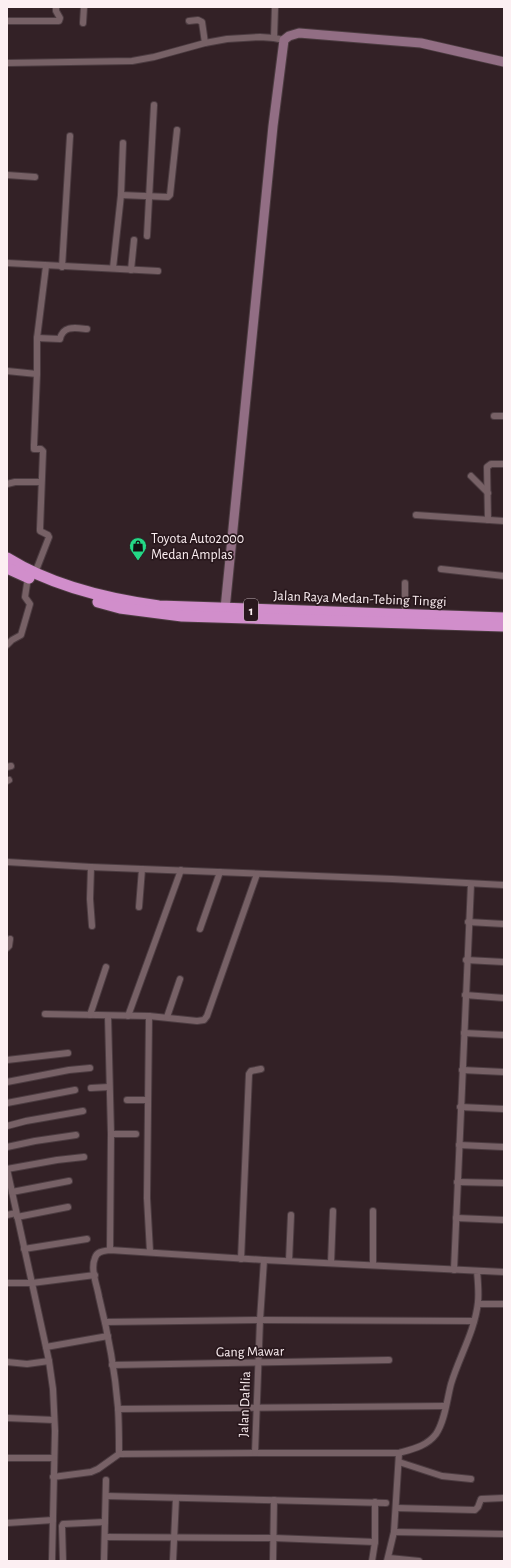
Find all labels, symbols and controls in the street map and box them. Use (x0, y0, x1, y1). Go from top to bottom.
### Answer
place label: Toyota Auto2000 Medan Amplas (151, 532, 244, 562)
shop icon: Toyota Auto2000 Medan Amplas (128, 536, 148, 561)
street label: Jalan Raya Medan-Tebing Tinggi (273, 589, 447, 609)
road number: 1 (244, 599, 258, 621)
street label: Gang Mawar (216, 1344, 285, 1360)
street label: Jalan Dahlia (237, 1370, 253, 1437)

